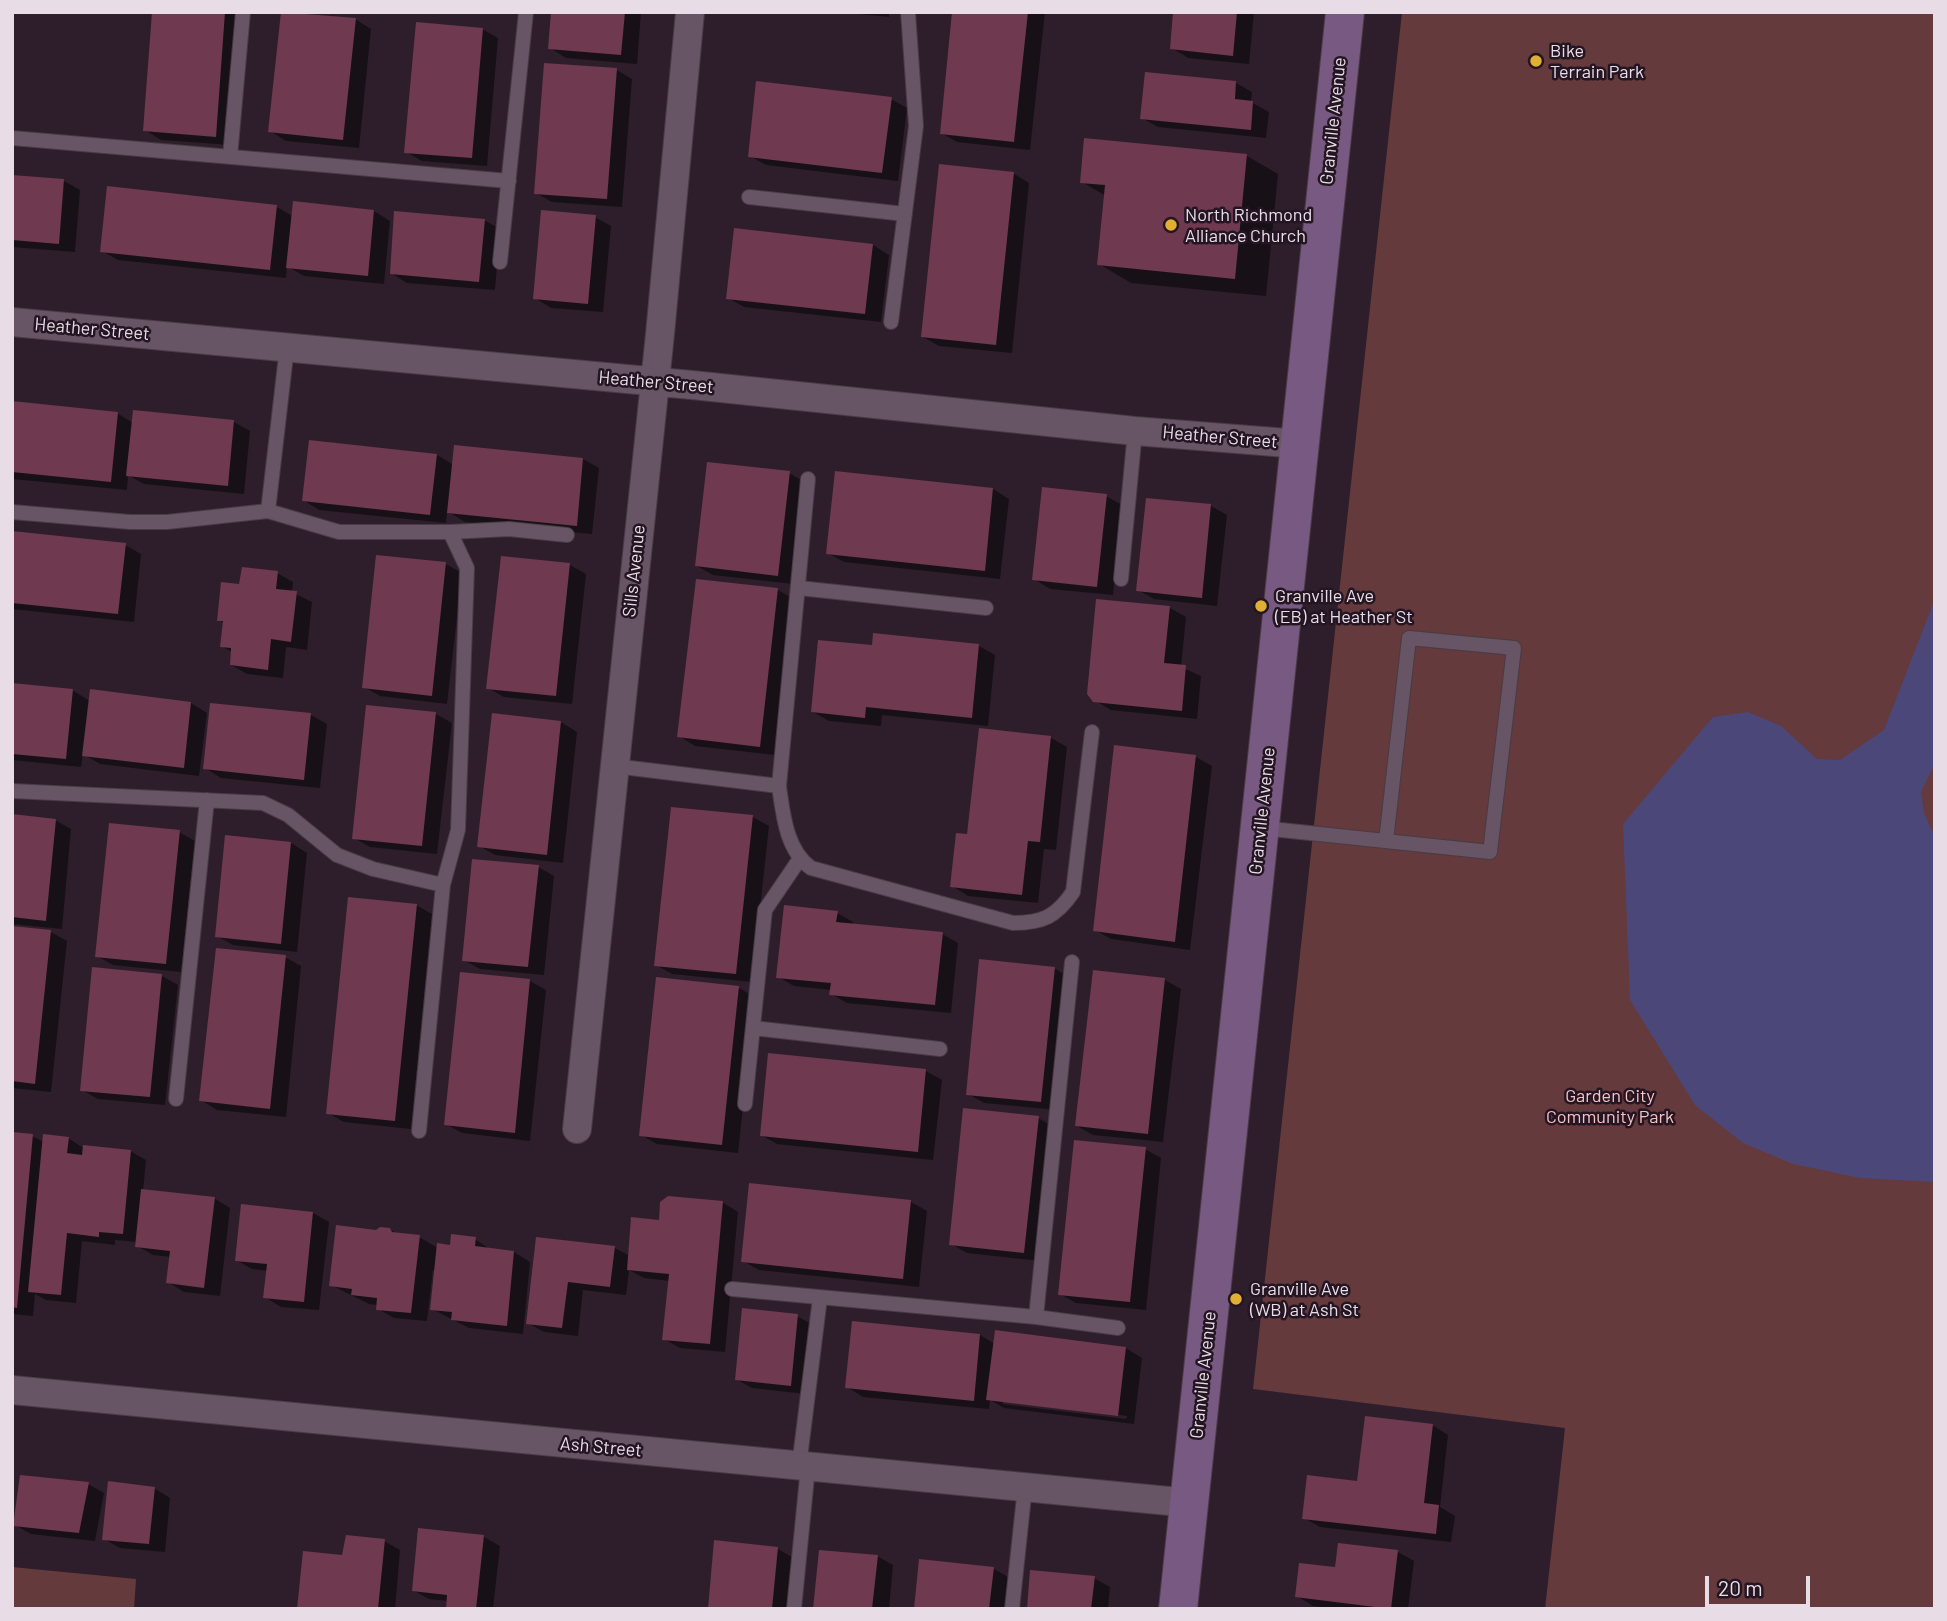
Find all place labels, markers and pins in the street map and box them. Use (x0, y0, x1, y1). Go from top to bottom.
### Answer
place label: Bike Terrain Park (1550, 40, 1644, 82)
marker: Bike Terrain Park (1528, 53, 1544, 69)
place label: North Richmond Alliance Church (1185, 204, 1312, 246)
marker: North Richmond Alliance Church (1163, 217, 1179, 233)
place label: Granville Ave (EB) at Heather St (1275, 585, 1413, 628)
marker: Granville Ave (EB) at Heather St (1253, 598, 1269, 614)
place label: Granville Ave (WB) at Ash St (1250, 1278, 1359, 1320)
marker: Granville Ave (WB) at Ash St (1228, 1291, 1244, 1307)

